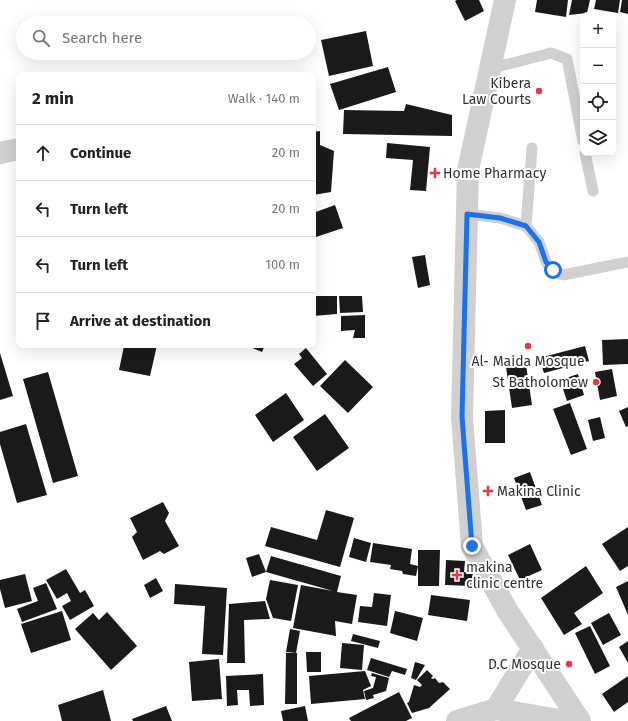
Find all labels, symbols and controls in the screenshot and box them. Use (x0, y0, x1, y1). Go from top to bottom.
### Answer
map controls (580, 12, 616, 156)
button: + (580, 12, 616, 48)
search box (16, 16, 316, 60)
icon: search (30, 27, 52, 49)
text: Search here (62, 29, 142, 47)
button: − (580, 48, 616, 84)
place label: Kibera Law Courts (462, 75, 531, 108)
button: locate (580, 84, 616, 120)
marker: Kibera Law Courts (534, 86, 544, 96)
text: 2 min (32, 88, 74, 109)
text: Walk · 140 m (228, 91, 300, 106)
button: layers (580, 120, 616, 156)
icon: ahead (32, 142, 54, 164)
text: Continue (70, 144, 131, 162)
text: 20 m (272, 145, 300, 160)
place label: Home Pharmacy (443, 165, 546, 182)
marker: Home Pharmacy (430, 168, 440, 178)
icon: left (32, 198, 54, 220)
text: Turn left (70, 200, 128, 218)
text: 20 m (272, 201, 300, 216)
icon: left (32, 254, 54, 276)
text: Turn left (70, 256, 128, 274)
text: 100 m (265, 257, 300, 272)
route start (544, 261, 562, 279)
icon: arrive (32, 310, 54, 332)
text: Arrive at destination (70, 312, 211, 330)
marker: Al- Maida Mosque (523, 341, 533, 351)
place label: Al- Maida Mosque (471, 353, 585, 370)
place label: St Batholomew (492, 374, 588, 391)
marker: St Batholomew (591, 377, 601, 387)
place label: Makina Clinic (497, 483, 581, 500)
marker: Makina Clinic (482, 485, 494, 497)
route end (463, 537, 481, 555)
place label: makina clinic centre (466, 559, 543, 592)
marker: makina clinic centre (451, 569, 463, 581)
place label: D.C Mosque (488, 656, 561, 673)
marker: D.C Mosque (564, 659, 574, 669)

